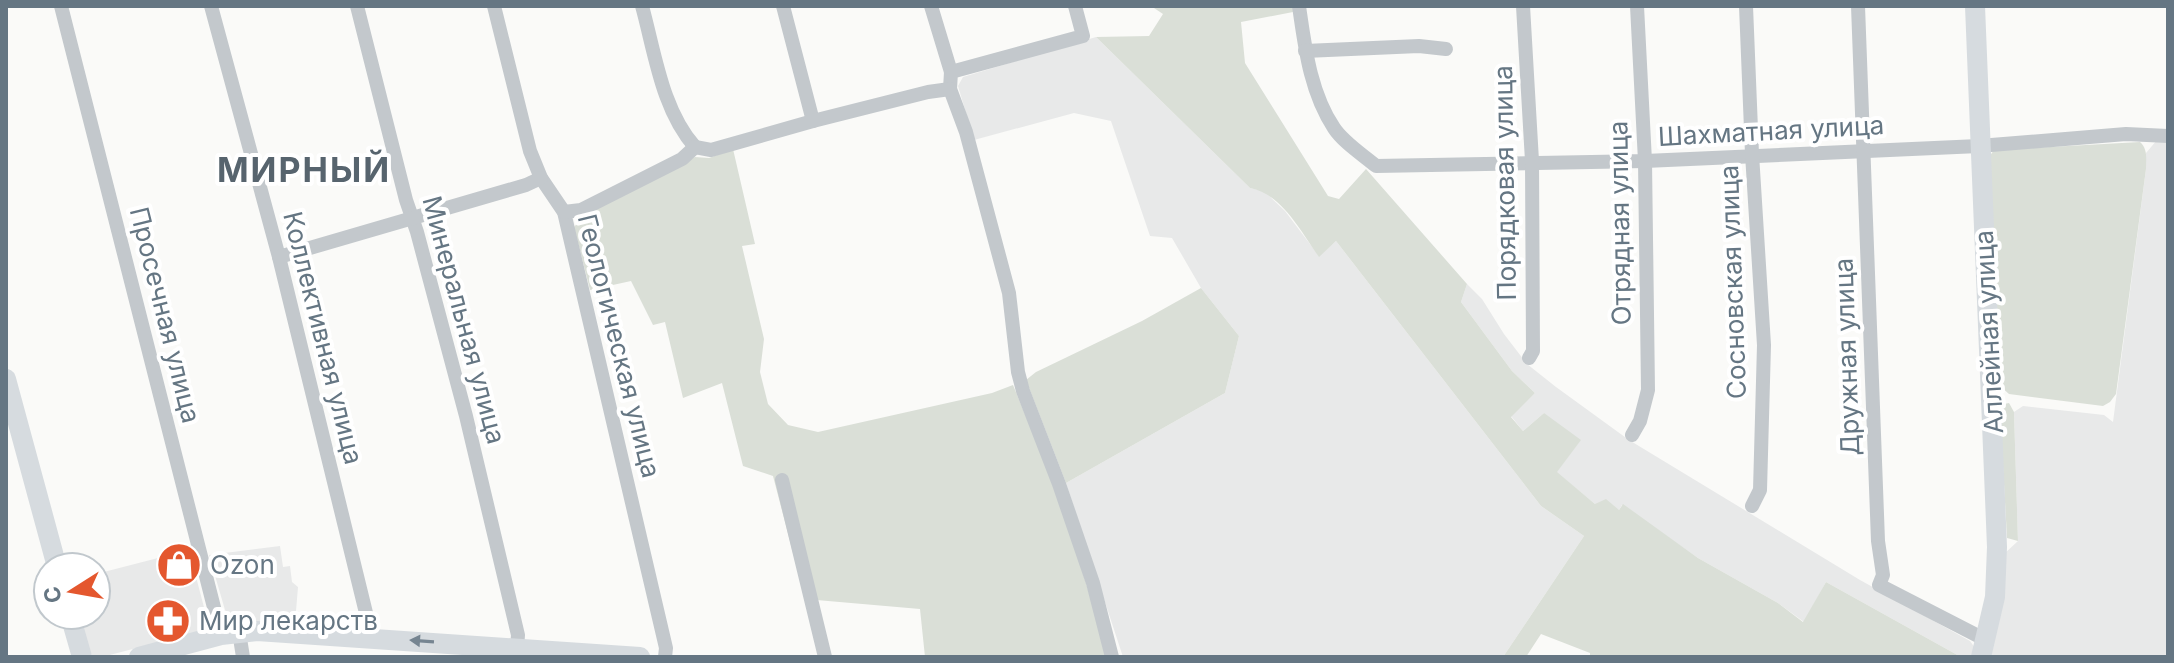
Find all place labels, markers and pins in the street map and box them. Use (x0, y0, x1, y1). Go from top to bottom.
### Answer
shop icon: Ozon (155, 541, 203, 589)
place label: Ozon (210, 549, 275, 580)
pharmacy icon: Мир лекарств (144, 597, 192, 645)
place label: Мир лекарств (199, 605, 378, 636)

